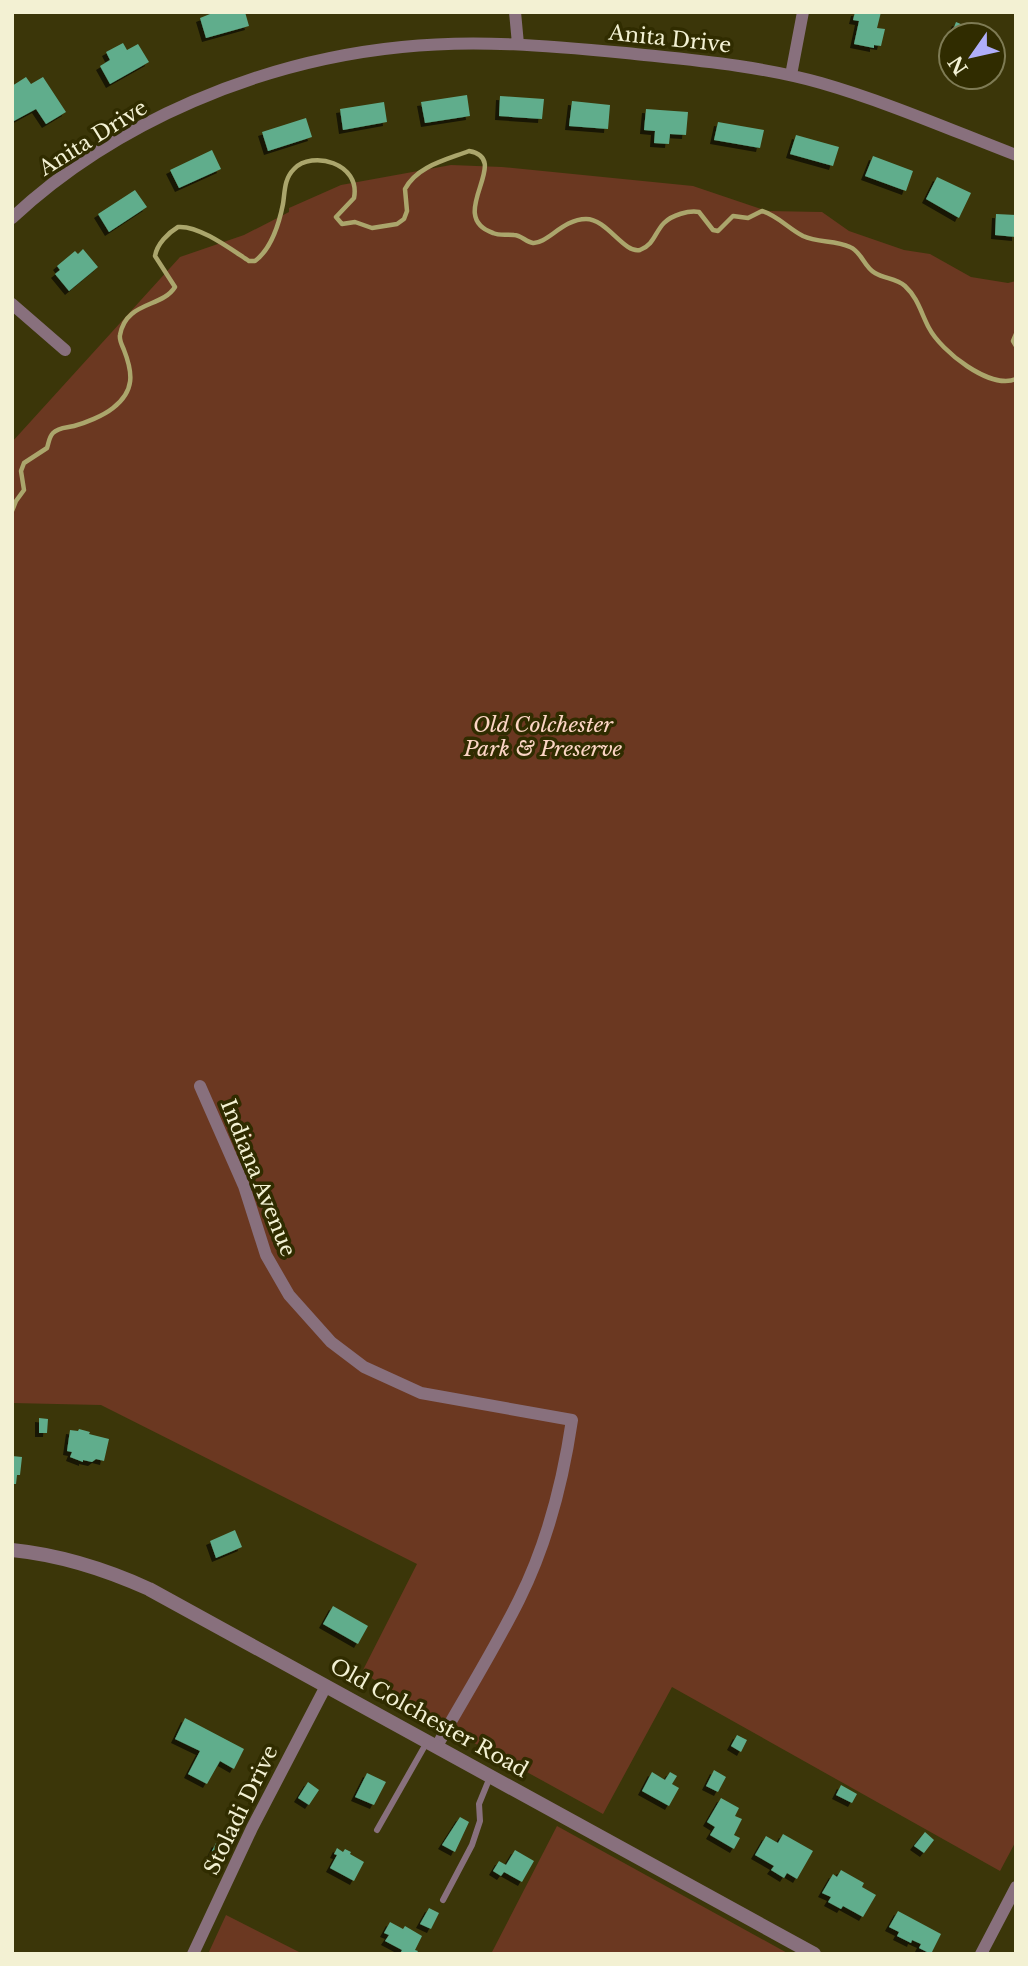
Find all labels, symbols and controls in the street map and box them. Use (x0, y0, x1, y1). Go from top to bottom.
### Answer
street label: Anita Drive (606, 20, 733, 58)
north arrow (937, 21, 1007, 91)
text: N (944, 51, 973, 79)
street label: Anita Drive (33, 94, 152, 182)
park label: Old Colchester Park & Preserve (463, 712, 623, 762)
street label: Indiana Avenue (215, 1096, 301, 1260)
street label: Old Colchester Road (325, 1653, 533, 1783)
street label: Stoladi Drive (198, 1741, 284, 1879)

